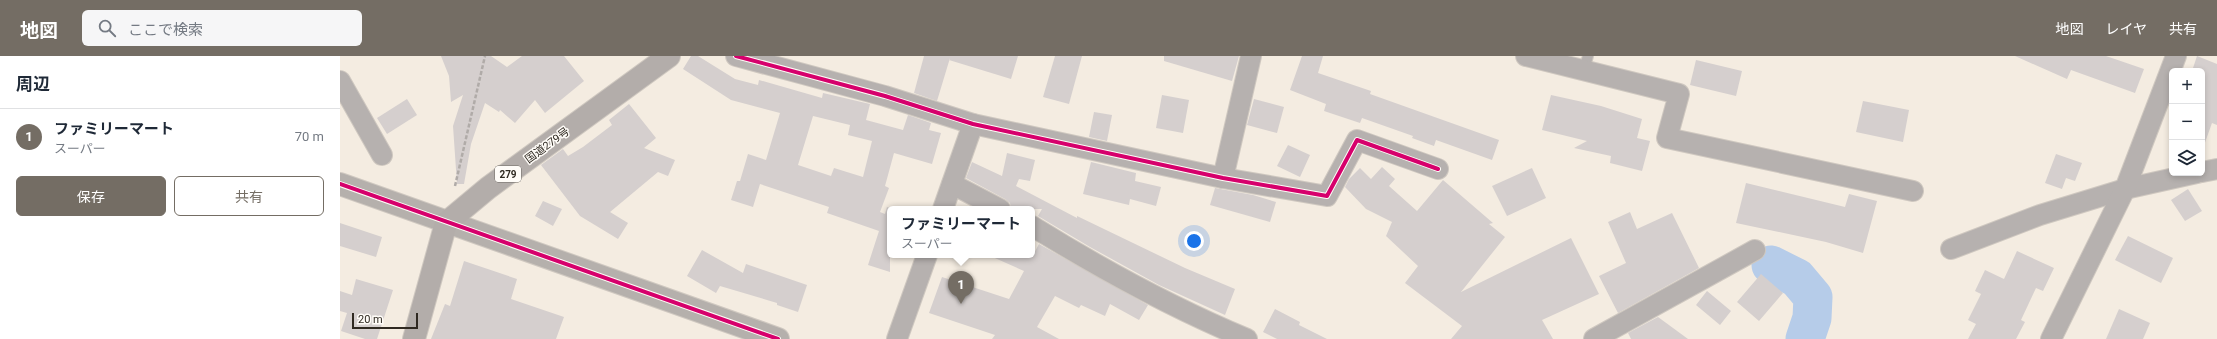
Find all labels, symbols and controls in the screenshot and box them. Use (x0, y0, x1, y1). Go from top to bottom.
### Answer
search box (82, 10, 362, 46)
icon: search (96, 17, 118, 39)
text: 地図 (20, 19, 58, 42)
text: ここで検索 (128, 21, 203, 39)
text: 地図 (2055, 21, 2083, 37)
text: レイヤ (2105, 21, 2147, 37)
text: 共有 (2169, 21, 2197, 37)
map controls (2169, 68, 2205, 176)
button: + (2169, 68, 2205, 104)
text: 周辺 (16, 74, 50, 94)
button: − (2169, 104, 2205, 140)
text: ファミリーマート (54, 120, 174, 138)
street label: 国道279号 (523, 125, 572, 166)
text: 1 (25, 129, 33, 144)
text: 70 m (295, 129, 324, 144)
button: layers (2169, 140, 2205, 176)
text: スーパー (54, 141, 106, 156)
road number: 279 (495, 166, 521, 182)
button: 保存 (16, 176, 166, 216)
button: 共有 (174, 176, 324, 216)
popup (887, 206, 1035, 258)
text: ファミリーマート (901, 215, 1021, 233)
your location (1184, 231, 1204, 251)
text: スーパー (901, 236, 953, 251)
pin: 1 (948, 271, 974, 304)
scale bar (352, 311, 418, 330)
text: 20 m (358, 313, 383, 326)

